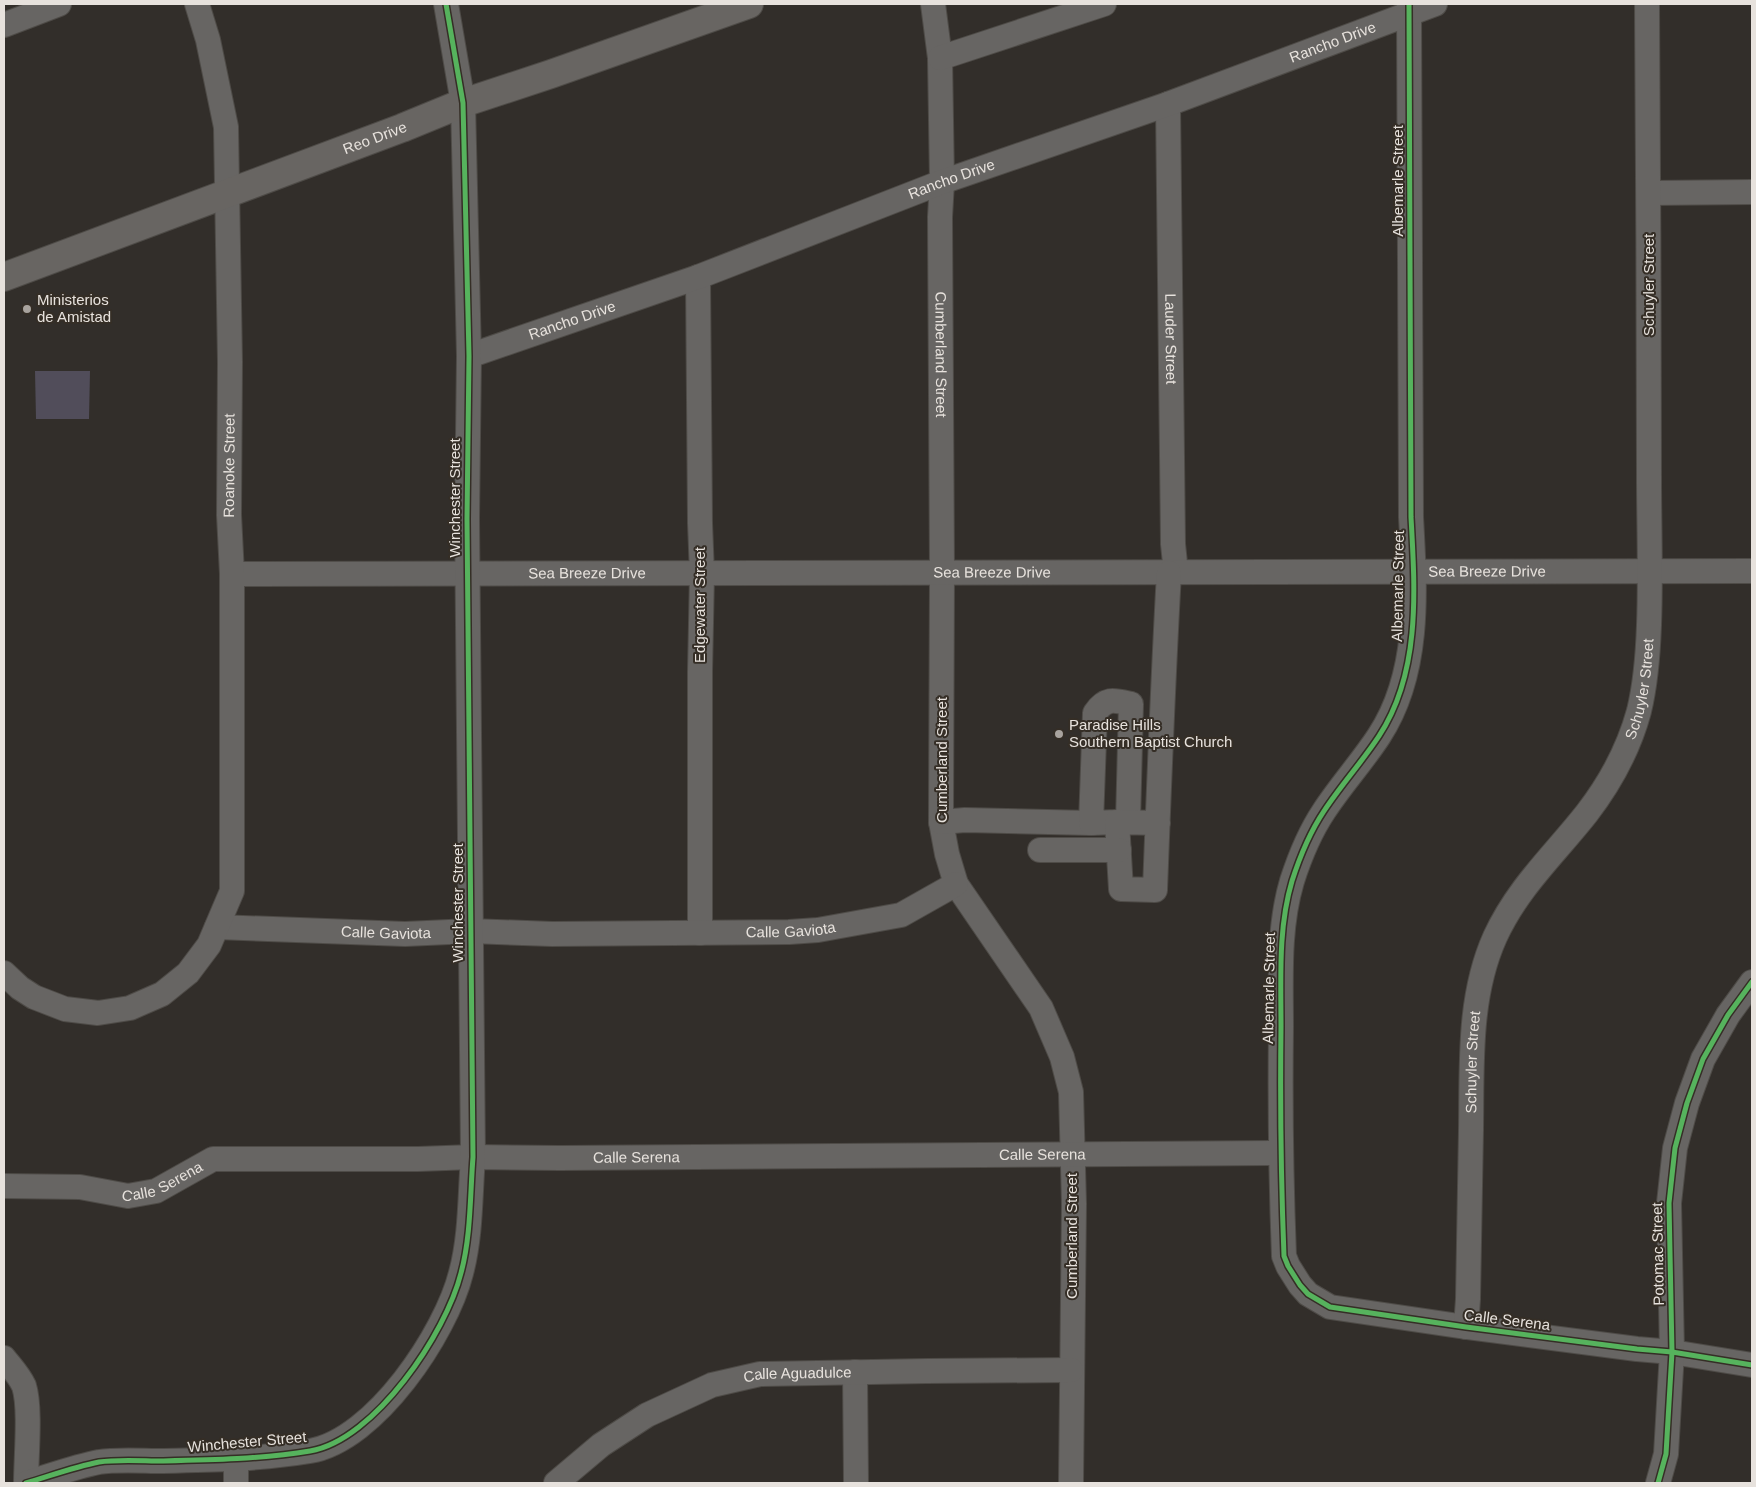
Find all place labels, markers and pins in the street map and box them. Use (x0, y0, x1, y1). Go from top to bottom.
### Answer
place label: Ministerios de Amistad (37, 291, 111, 325)
marker: Ministerios de Amistad (21, 303, 33, 315)
place label: Paradise Hills Southern Baptist Church (1069, 716, 1232, 750)
marker: Paradise Hills Southern Baptist Church (1053, 728, 1065, 740)

